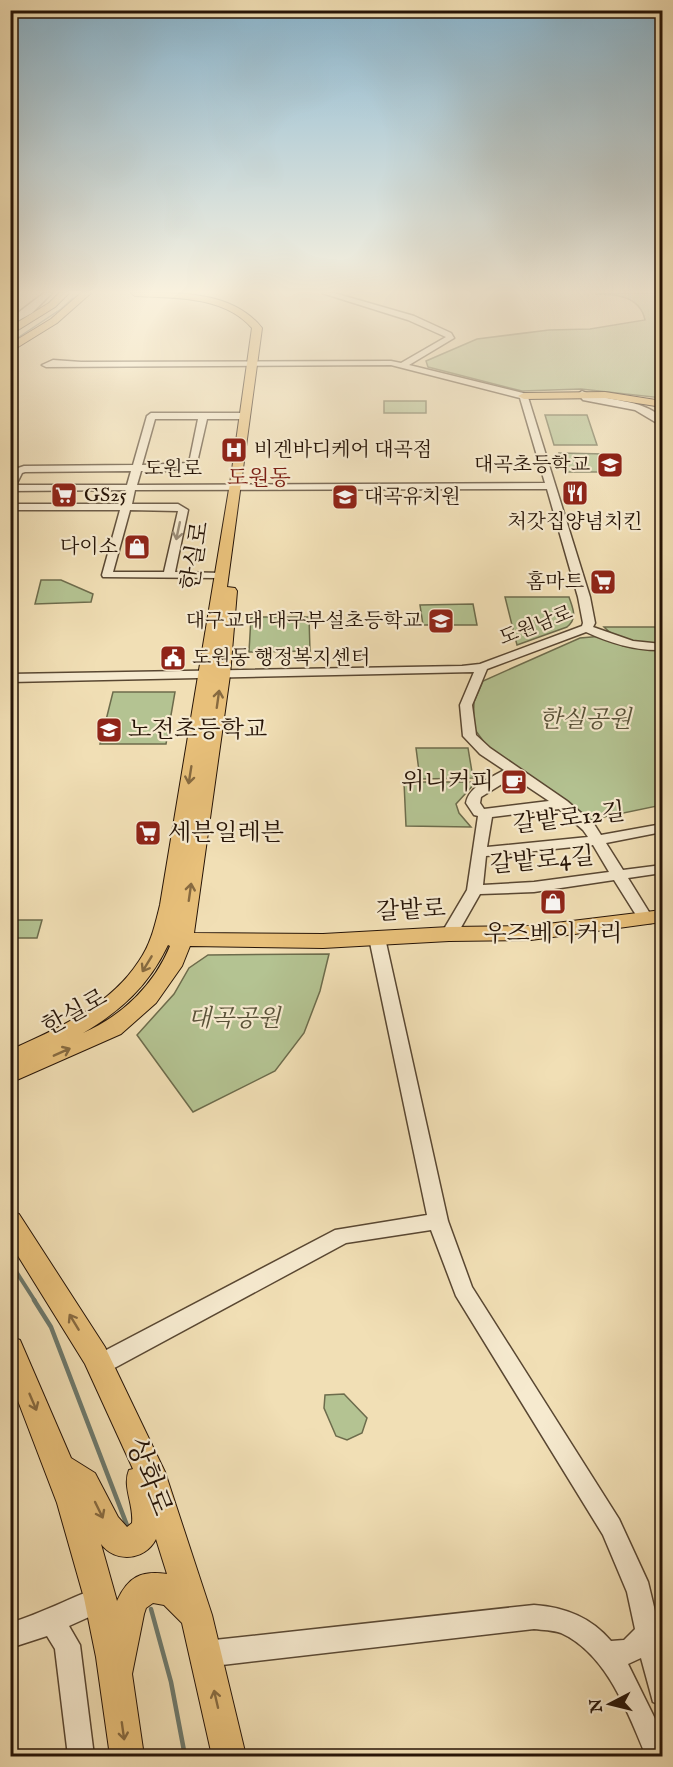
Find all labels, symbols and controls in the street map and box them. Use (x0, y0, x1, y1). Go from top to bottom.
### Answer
hospital icon: 비겐바디케어 대곡점 (219, 435, 249, 465)
place label: 비겐바디케어 대곡점 (254, 438, 432, 463)
school or university icon: 대곡초등학교 (595, 450, 625, 480)
place label: 대곡초등학교 (474, 453, 591, 478)
street label: 도원로 (144, 457, 202, 482)
district label: 도원동 (227, 465, 291, 493)
restaurant icon: 처갓집양념치킨 (560, 478, 590, 508)
supermarket icon: GS25 (49, 480, 79, 510)
school or university icon: 대곡유치원 (330, 482, 360, 512)
place label: GS25 (84, 483, 127, 508)
place label: 대곡유치원 (364, 485, 461, 510)
place label: 처갓집양념치킨 (507, 510, 643, 535)
street label: 한실로 (175, 519, 217, 593)
one-way arrow (172, 521, 183, 541)
shop icon: 다이소 (122, 532, 152, 562)
place label: 다이소 (60, 535, 118, 560)
supermarket icon: 홈마트 (588, 567, 618, 597)
place label: 홈마트 (526, 570, 584, 595)
street label: 도원남로 (495, 600, 577, 652)
school or university icon: 대구교대 대구부설초등학교 (426, 606, 456, 636)
place label: 대구교대 대구부설초등학교 (186, 609, 423, 634)
public building icon: 도원동 행정복지센터 (158, 643, 188, 673)
place label: 도원동 행정복지센터 (192, 646, 370, 671)
one-way arrow (213, 690, 224, 709)
park label: 한실공원 (539, 705, 633, 736)
school or university icon: 노전초등학교 (94, 715, 124, 745)
place label: 노전초등학교 (128, 715, 267, 746)
one-way arrow (184, 764, 195, 784)
place label: 위니커피 (401, 767, 494, 798)
cafe icon: 위니커피 (499, 767, 529, 797)
street label: 갈밭로12길 (511, 797, 627, 841)
supermarket icon: 세븐일레븐 (133, 818, 163, 848)
place label: 세븐일레븐 (168, 818, 284, 849)
street label: 갈밭로4길 (489, 841, 595, 881)
one-way arrow (184, 883, 195, 902)
shop icon: 우즈베이커리 (538, 887, 568, 917)
street label: 갈밭로 (375, 894, 447, 928)
place label: 우즈베이커리 (483, 919, 623, 950)
one-way arrow (141, 955, 153, 972)
street label: 한실로 (37, 983, 113, 1043)
park label: 대곡공원 (188, 1004, 282, 1035)
one-way arrow (52, 1046, 70, 1058)
one-way arrow (68, 1314, 80, 1331)
one-way arrow (28, 1393, 39, 1411)
street label: 상화로 (117, 1433, 179, 1521)
one-way arrow (93, 1500, 105, 1518)
north arrow (580, 1674, 640, 1734)
one-way arrow (209, 1690, 221, 1709)
text: N (586, 1697, 608, 1715)
one-way arrow (118, 1720, 129, 1740)

